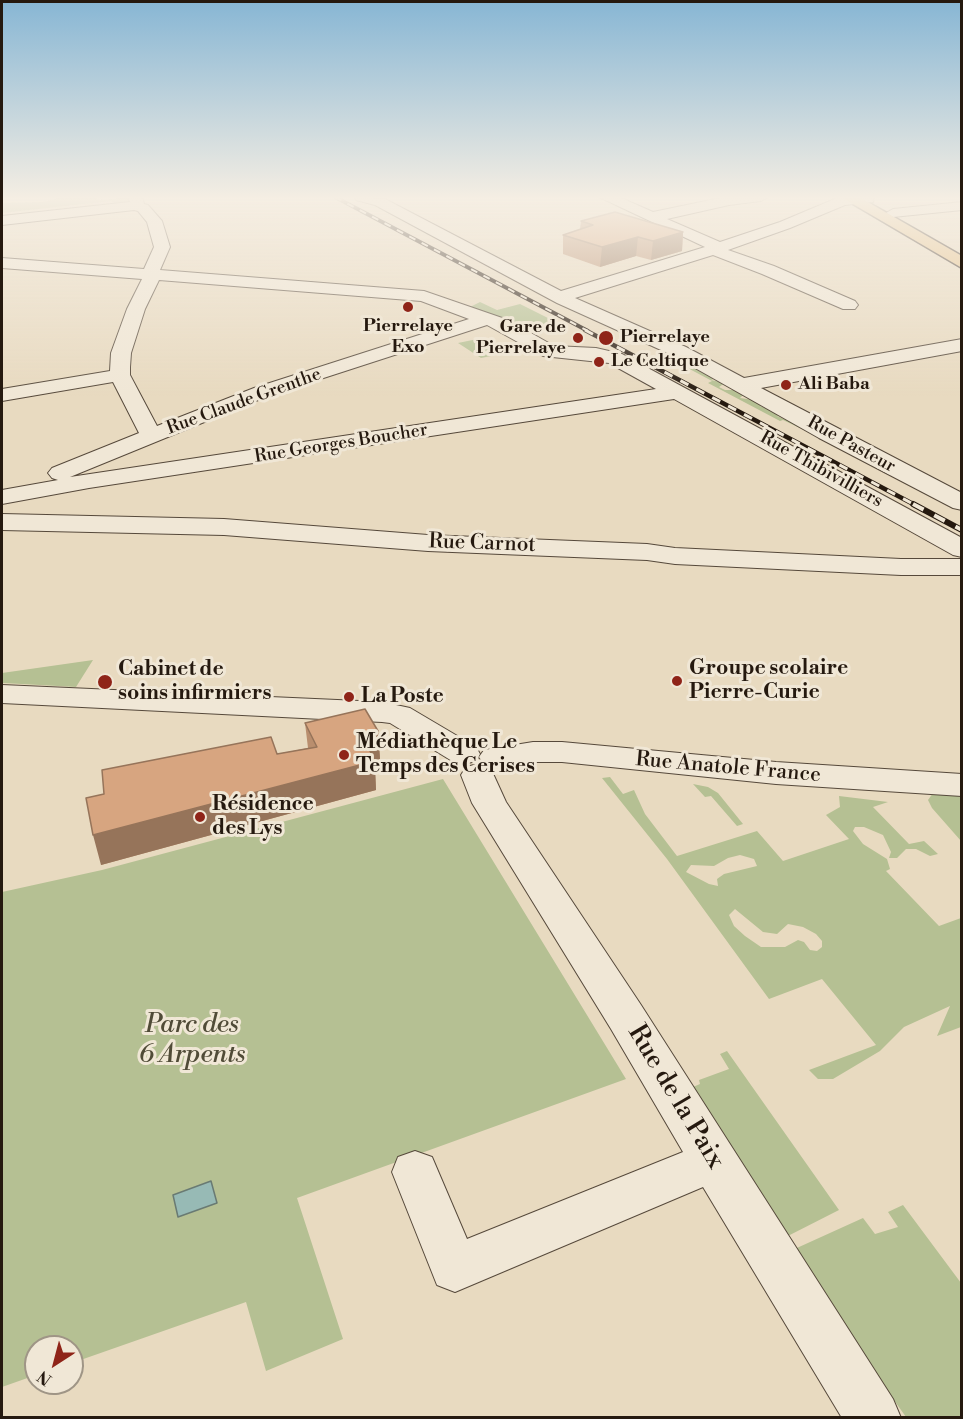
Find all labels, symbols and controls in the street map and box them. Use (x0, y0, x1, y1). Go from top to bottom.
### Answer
marker: Pierrelaye Exo (401, 300, 415, 314)
place label: Pierrelaye Exo (363, 316, 453, 358)
place label: Gare de Pierrelaye (476, 317, 566, 360)
place label: Pierrelaye (620, 327, 710, 349)
marker: Pierrelaye (597, 329, 615, 347)
marker: Gare de Pierrelaye (571, 331, 585, 345)
place label: Le Celtique (611, 351, 709, 373)
marker: Le Celtique (592, 355, 606, 369)
street label: Rue Claude Grenthe (164, 364, 324, 440)
place label: Ali Baba (798, 374, 870, 396)
marker: Ali Baba (779, 378, 793, 392)
street label: Rue Pasteur (803, 412, 899, 478)
street label: Rue Georges Boucher (253, 420, 429, 468)
street label: Rue Thibivilliers (756, 427, 886, 513)
street label: Rue Carnot (428, 530, 536, 558)
place label: Groupe scolaire Pierre-Curie (689, 656, 848, 706)
place label: Cabinet de soins infirmiers (118, 657, 271, 707)
marker: Cabinet de soins infirmiers (96, 673, 114, 691)
marker: Groupe scolaire Pierre-Curie (670, 674, 684, 688)
place label: La Poste (361, 684, 444, 710)
marker: La Poste (342, 690, 356, 704)
place label: Médiathèque Le Temps des Cerises (356, 730, 535, 780)
street label: Rue Anatole France (634, 747, 822, 789)
marker: Médiathèque Le Temps des Cerises (337, 748, 351, 762)
place label: Résidence des Lys (212, 792, 314, 842)
marker: Résidence des Lys (193, 810, 207, 824)
park label: Parc des 6 Arpents (139, 1010, 245, 1072)
street label: Rue de la Paix (620, 1020, 730, 1174)
north arrow (24, 1335, 84, 1395)
text: N (34, 1366, 56, 1390)

